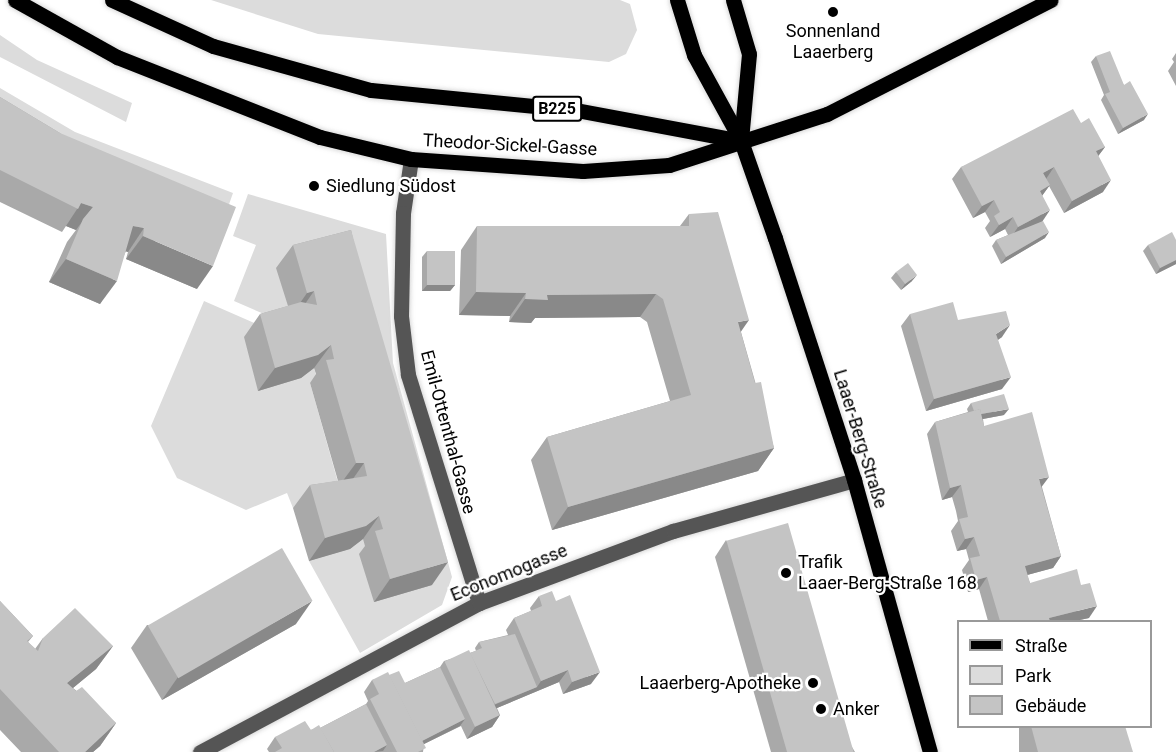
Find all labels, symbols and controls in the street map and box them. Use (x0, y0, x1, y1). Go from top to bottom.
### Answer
marker: Sonnenland Laaerberg (826, 5, 840, 19)
place label: Sonnenland Laaerberg (786, 21, 880, 63)
road number: B225 (532, 96, 582, 122)
street label: Theodor-Sickel-Gasse (422, 130, 598, 160)
place label: Siedlung Südost (326, 175, 456, 197)
marker: Siedlung Südost (307, 179, 321, 193)
street label: Emil-Ottenthal-Gasse (416, 348, 480, 516)
street label: Laaer-Berg-Straße (829, 367, 891, 511)
street label: Economogasse (447, 540, 571, 606)
place label: Trafik Laaer-Berg-Straße 168 (798, 552, 977, 594)
marker: Trafik Laaer-Berg-Straße 168 (779, 566, 793, 580)
legend (957, 620, 1152, 728)
text: Straße (1015, 635, 1067, 656)
text: Park (1015, 665, 1051, 686)
place label: Laaerberg-Apotheke (639, 672, 801, 694)
marker: Laaerberg-Apotheke (806, 676, 820, 690)
text: Gebäude (1015, 695, 1086, 716)
place label: Anker (833, 698, 879, 720)
marker: Anker (814, 702, 828, 716)

